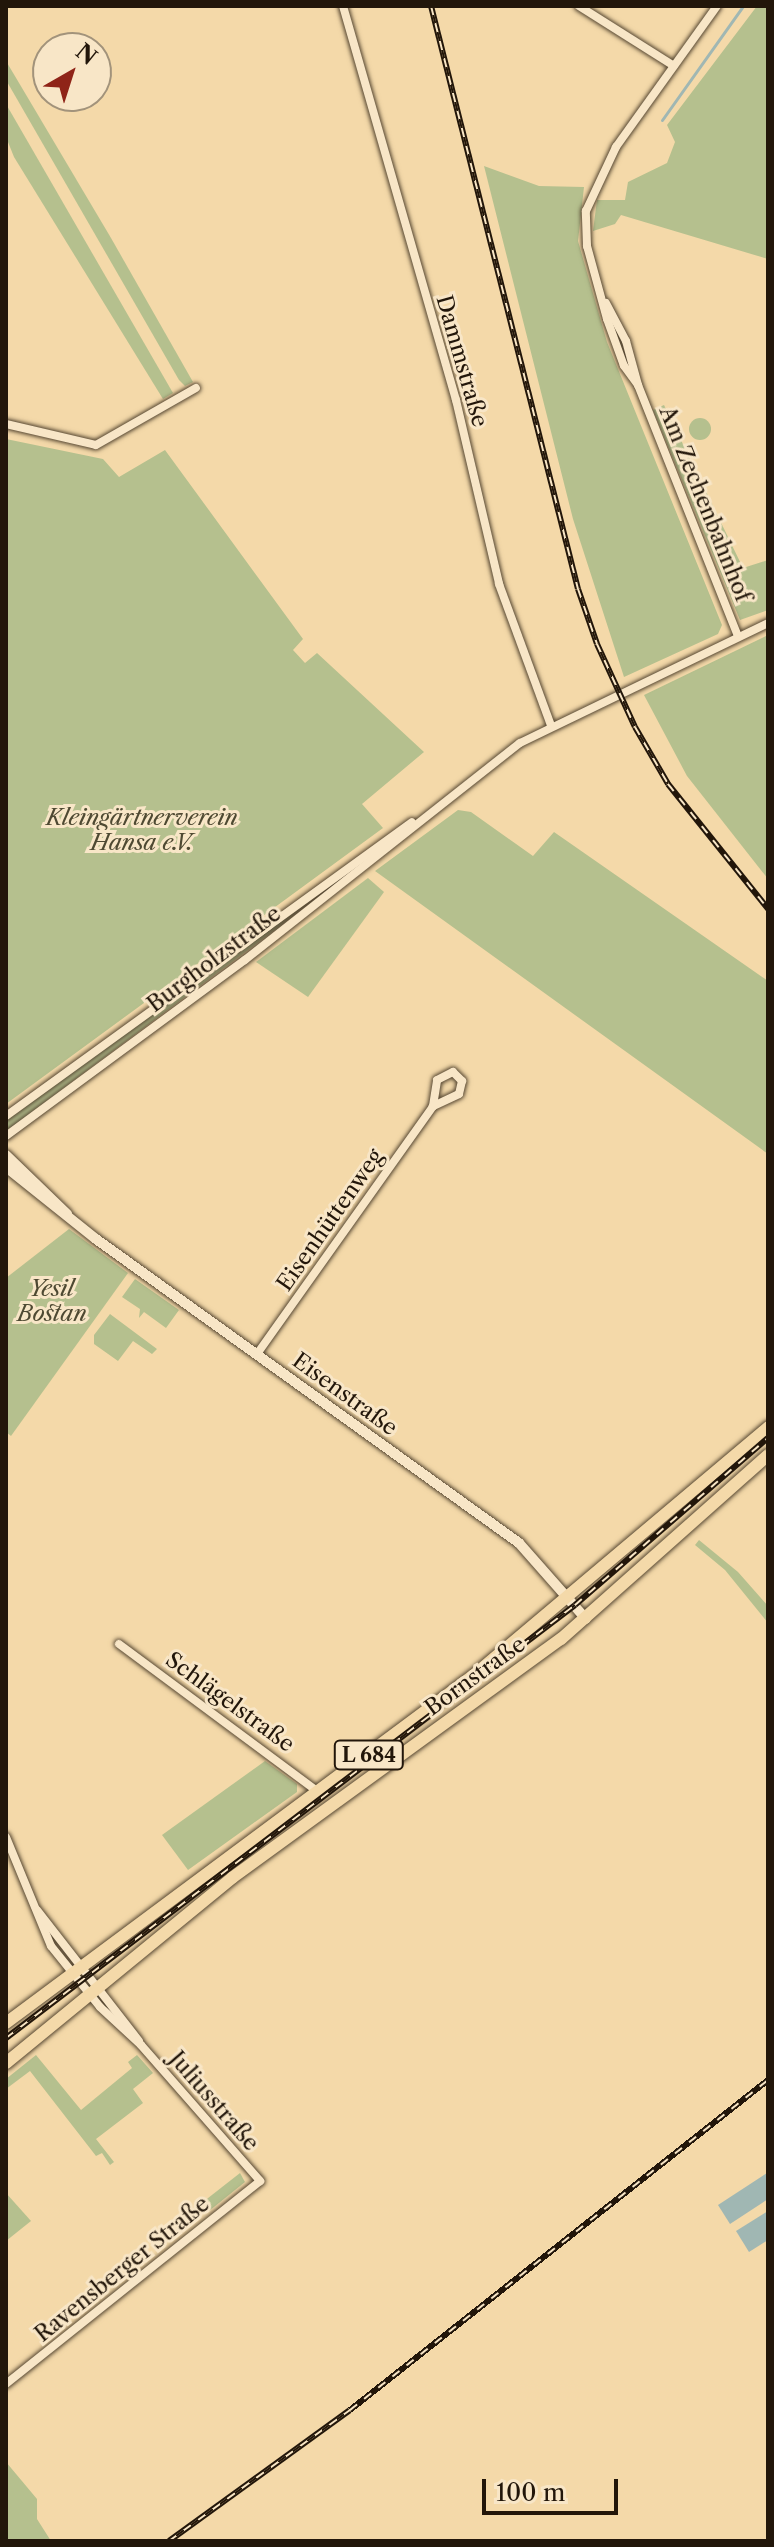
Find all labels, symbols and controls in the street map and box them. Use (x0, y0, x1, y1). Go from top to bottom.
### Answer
north arrow (32, 32, 112, 112)
text: N (70, 38, 102, 71)
street label: Dammstraße (431, 292, 493, 430)
street label: Am Zechenbahnhof (654, 402, 756, 606)
park label: Kleingärtnerverein Hansa e.V. (46, 804, 238, 856)
street label: Burgholzstraße (142, 900, 286, 1018)
street label: Eisenhüttenweg (271, 1144, 389, 1296)
park label: Yesil Bostan (17, 1275, 87, 1326)
street label: Eisenstraße (287, 1347, 403, 1441)
street label: Bornstraße (420, 1631, 530, 1721)
street label: Schlägelstraße (161, 1646, 299, 1758)
road number: L 684 (333, 1739, 405, 1771)
street label: Juliusstraße (164, 2046, 264, 2156)
street label: Ravensberger Straße (29, 2190, 215, 2348)
scale bar (486, 2463, 622, 2513)
text: 100 m (496, 2478, 565, 2507)

